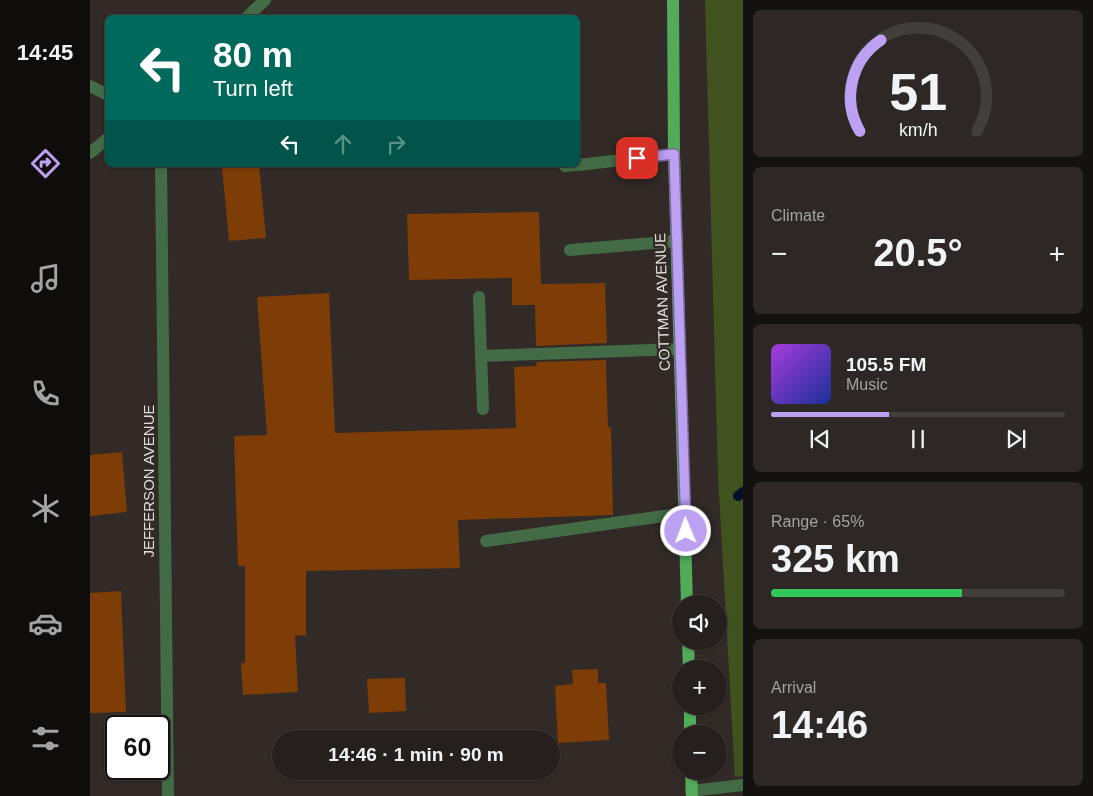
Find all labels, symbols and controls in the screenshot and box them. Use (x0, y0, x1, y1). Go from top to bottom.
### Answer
icon: left (130, 35, 195, 100)
text: 80 m (213, 35, 293, 74)
text: 14:45 (17, 40, 73, 65)
text: 51 (889, 63, 947, 121)
text: Turn left (213, 76, 293, 101)
text: km/h (899, 120, 937, 140)
icon: left (276, 130, 304, 158)
icon: ahead (329, 130, 357, 158)
icon: right (382, 130, 410, 158)
pin (616, 137, 658, 179)
icon: arrive (623, 144, 651, 172)
icon: directions (28, 146, 63, 181)
text: Climate (771, 207, 825, 224)
text: 20.5° (873, 232, 963, 274)
street label: COTTMAN AVENUE (651, 233, 673, 371)
text: − (771, 238, 787, 269)
text: + (1049, 238, 1065, 269)
icon: music (28, 261, 63, 296)
text: 105.5 FM (846, 354, 926, 375)
icon: phone (28, 376, 63, 411)
text: Music (846, 376, 888, 393)
street label: JEFFERSON AVENUE (140, 404, 157, 558)
icon: previous (806, 425, 834, 453)
icon: pause (904, 425, 932, 453)
icon: next (1002, 425, 1030, 453)
icon: climate (28, 491, 63, 526)
position arrow (659, 504, 711, 556)
text: Range · 65% (771, 513, 864, 530)
text: 325 km (771, 538, 900, 580)
map controls (672, 595, 727, 780)
button: sound (672, 595, 727, 650)
icon: car (28, 606, 63, 641)
button: + (672, 660, 727, 715)
text: Arrival (771, 679, 816, 696)
text: 14:46 (771, 704, 868, 746)
speed limit sign: 60 (105, 715, 170, 780)
icon: filters (28, 721, 63, 756)
button: − (672, 725, 727, 780)
text: 14:46 · 1 min · 90 m (328, 744, 504, 765)

